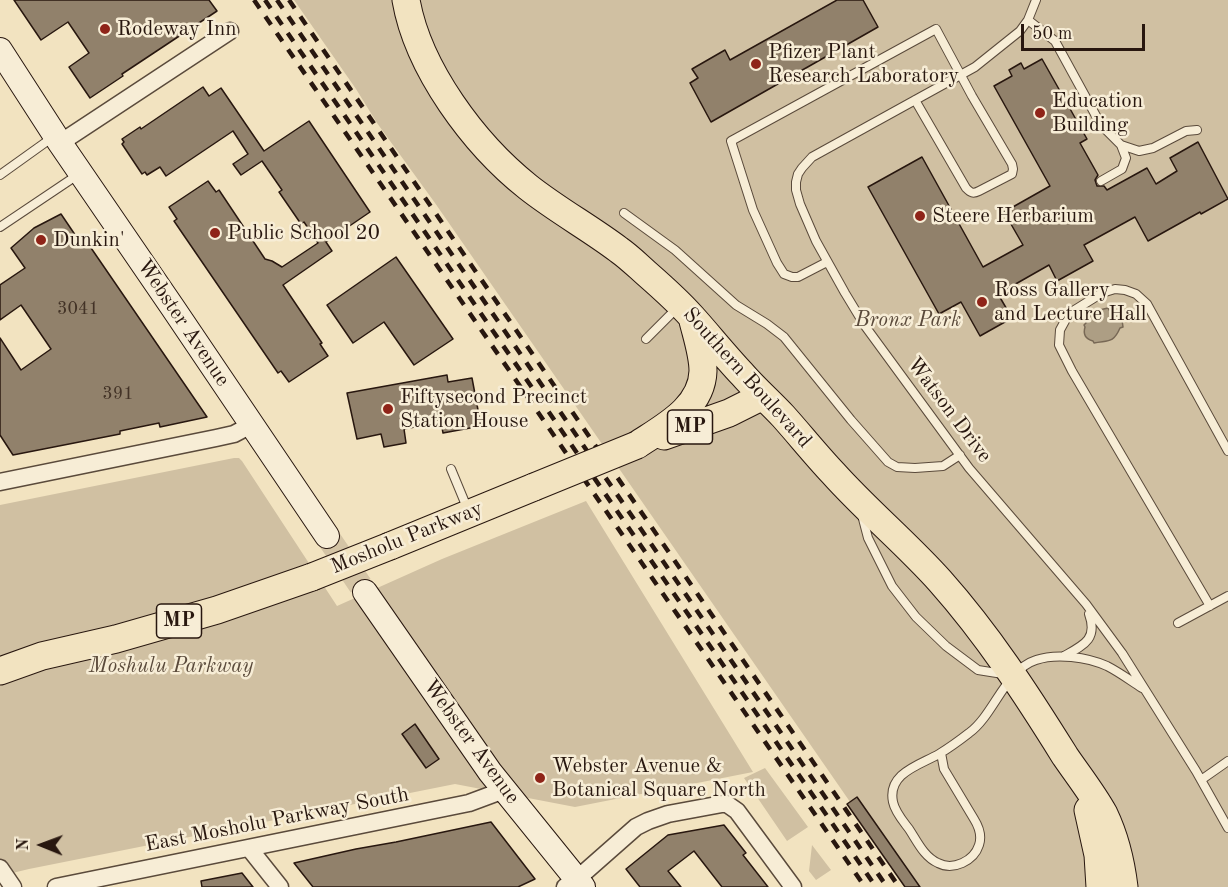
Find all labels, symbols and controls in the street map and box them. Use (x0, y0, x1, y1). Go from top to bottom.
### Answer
scale bar (1024, 12, 1148, 50)
place label: Rodeway Inn (117, 16, 237, 42)
marker: Rodeway Inn (98, 22, 112, 36)
text: 50 m (1032, 25, 1072, 43)
place label: Pfizer Plant Research Laboratory (768, 39, 959, 89)
marker: Pfizer Plant Research Laboratory (749, 57, 763, 71)
place label: Education Building (1052, 88, 1143, 138)
marker: Education Building (1033, 106, 1047, 120)
place label: Steere Herbarium (932, 203, 1094, 229)
marker: Steere Herbarium (913, 209, 927, 223)
place label: Public School 20 (227, 220, 380, 246)
marker: Public School 20 (208, 226, 222, 240)
place label: Dunkin' (53, 227, 125, 253)
marker: Dunkin' (34, 233, 48, 247)
street label: Webster Avenue (131, 255, 235, 391)
place label: Ross Gallery and Lecture Hall (994, 277, 1146, 327)
marker: Ross Gallery and Lecture Hall (975, 295, 989, 309)
house number: 3041 (57, 298, 99, 320)
street label: Southern Boulevard (677, 302, 817, 454)
park label: Bronx Park (855, 307, 961, 333)
street label: Watson Drive (901, 352, 997, 468)
house number: 391 (102, 383, 134, 405)
place label: Fiftysecond Precinct Station House (400, 384, 587, 434)
marker: Fiftysecond Precinct Station House (381, 402, 395, 416)
road number: MP (668, 410, 712, 444)
street label: Mosholu Parkway (327, 496, 487, 580)
road number: MP (156, 604, 201, 638)
park label: Moshulu Parkway (89, 653, 253, 679)
street label: Webster Avenue (417, 675, 525, 809)
place label: Webster Avenue & Botanical Square North (552, 753, 766, 803)
marker: Webster Avenue & Botanical Square North (533, 771, 547, 785)
street label: East Mosholu Parkway South (143, 782, 411, 858)
north arrow (12, 815, 72, 875)
text: N (16, 838, 32, 851)

